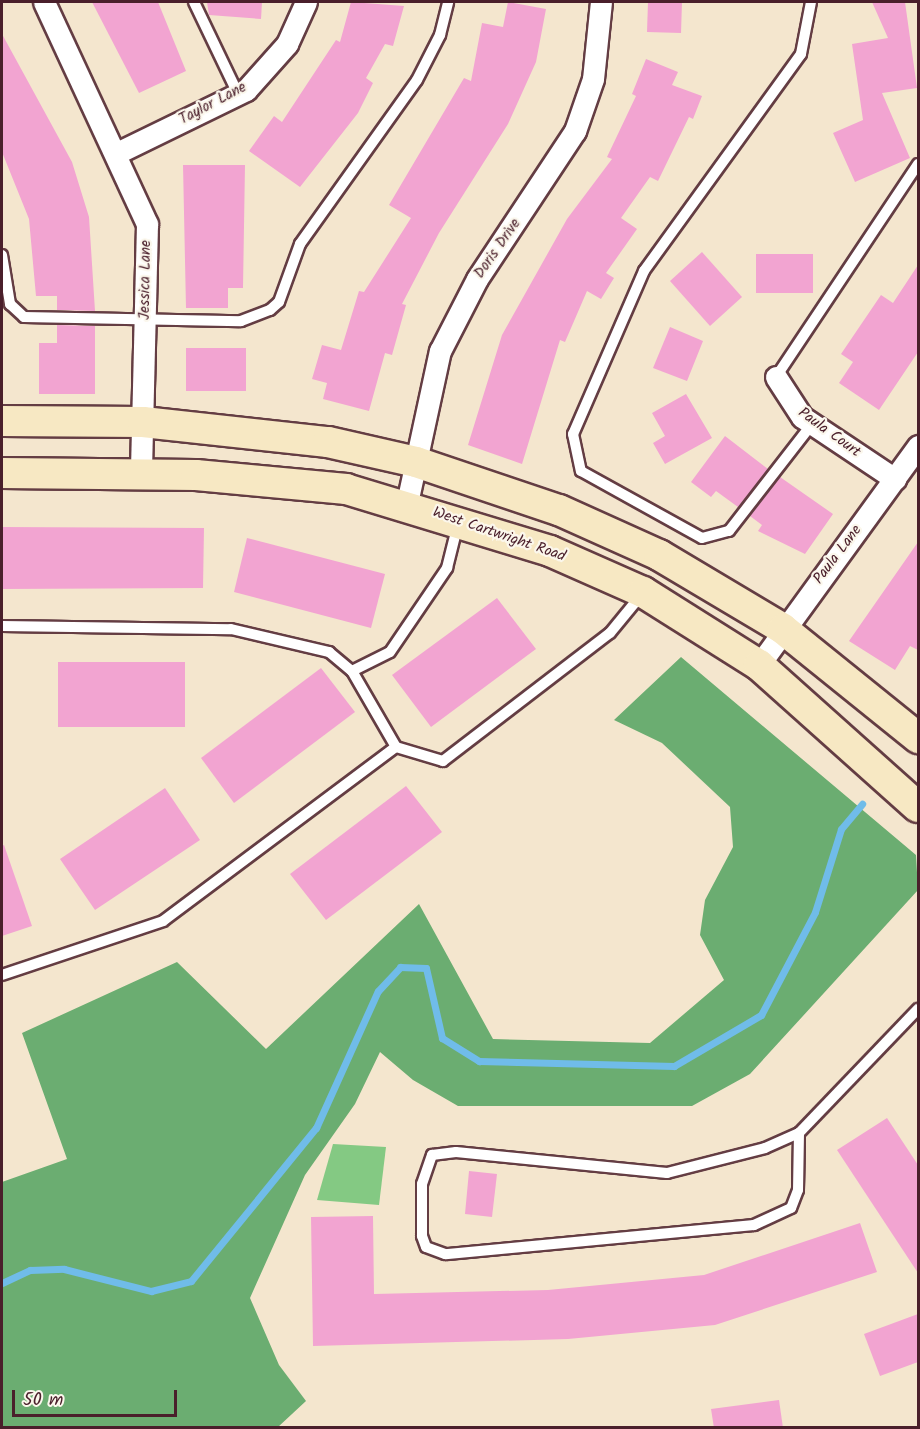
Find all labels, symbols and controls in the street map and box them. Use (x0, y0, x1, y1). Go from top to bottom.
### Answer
street label: Taylor Lane (176, 79, 250, 129)
street label: Doris Drive (471, 216, 525, 282)
street label: Jessica Lane (136, 240, 156, 320)
street label: Paula Court (794, 404, 864, 462)
street label: West Cartwright Road (430, 504, 568, 566)
street label: Paula Lane (810, 522, 866, 588)
scale bar (15, 1378, 180, 1416)
text: 50 m (23, 1386, 63, 1415)

